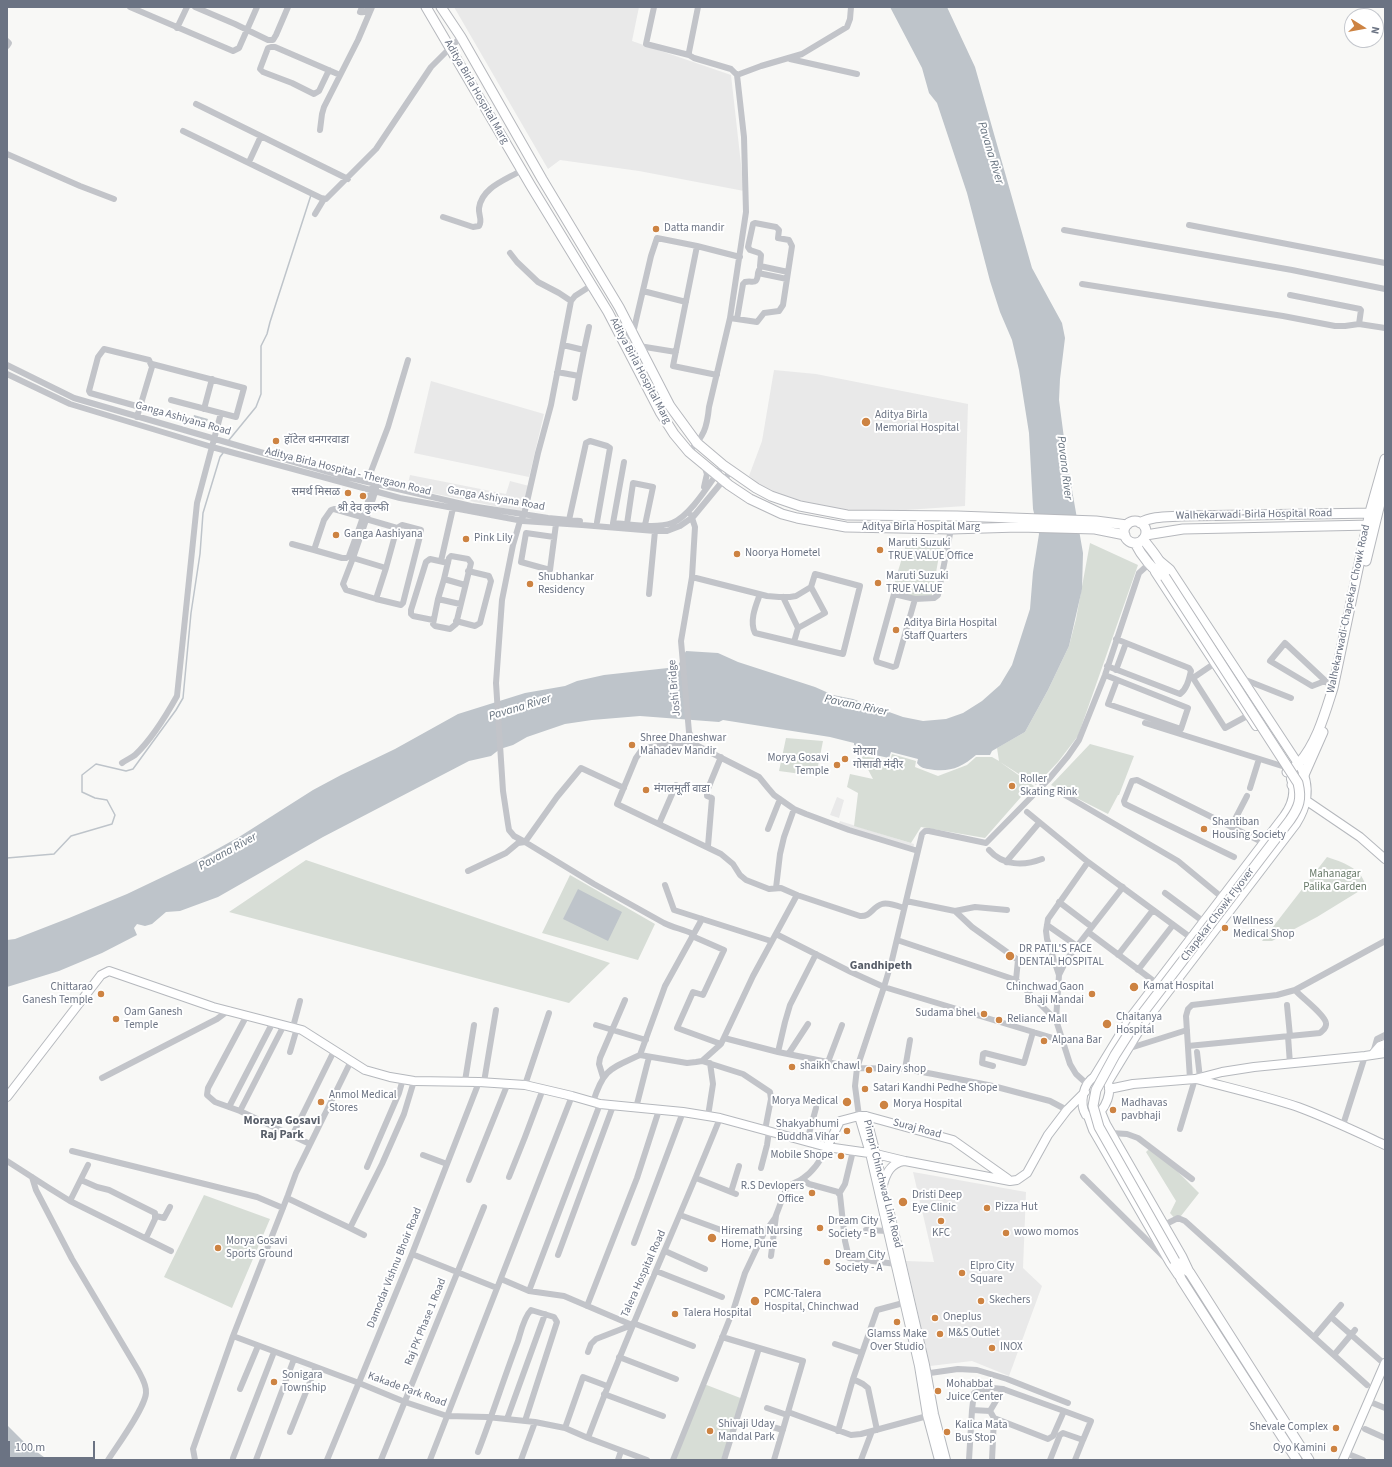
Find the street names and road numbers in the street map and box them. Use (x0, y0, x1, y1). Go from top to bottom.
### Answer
street label: Aditya Birla Hospital Marg (441, 38, 511, 146)
street label: Aditya Birla Hospital Marg (606, 316, 674, 426)
street label: Ganga Ashiyana Road (134, 399, 232, 439)
street label: Aditya Birla Hospital - Thergaon Road (264, 445, 432, 499)
street label: Ganga Ashiyana Road (446, 484, 546, 514)
street label: Walhekarwadi-Birla Hospital Road (1176, 507, 1332, 523)
street label: Aditya Birla Hospital Marg (862, 521, 980, 535)
street label: Walhekarwadi-Chapekar Chowk Road (1325, 523, 1373, 695)
street label: Joshi Bridge (666, 659, 684, 717)
street label: Chapekar Chowk Flyover (1179, 866, 1257, 964)
street label: Suraj Road (891, 1116, 943, 1142)
street label: Pimpri Chinchwad Link Road (860, 1118, 904, 1250)
street label: Damodar Vishnu Bhoir Road (365, 1206, 425, 1330)
street label: Talera Hospital Road (619, 1228, 669, 1320)
street label: Raj PK Phase 1 Road (403, 1277, 449, 1367)
street label: Kakade Park Road (366, 1370, 448, 1410)

